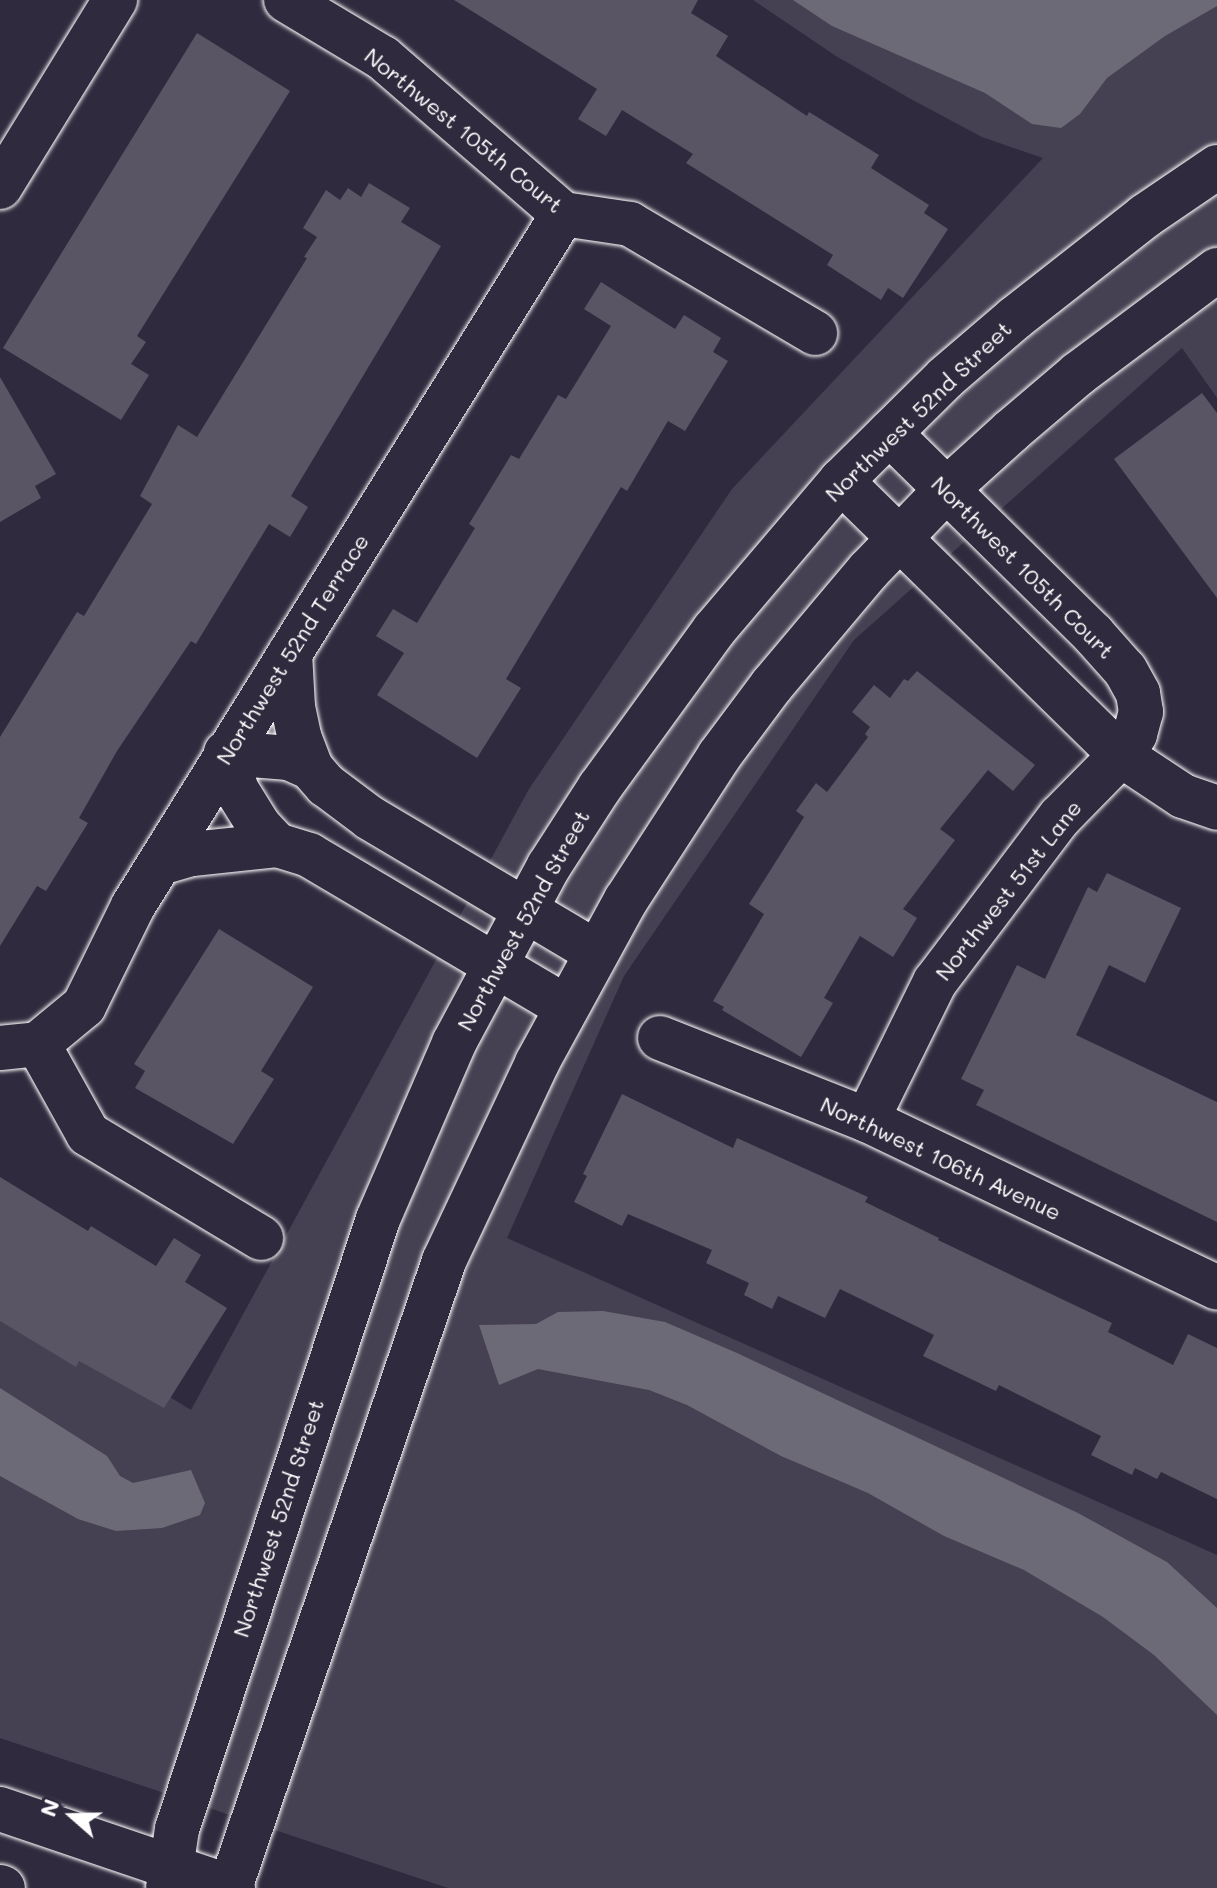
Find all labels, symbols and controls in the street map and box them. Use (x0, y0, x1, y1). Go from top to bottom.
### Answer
street label: Northwest 105th Court (360, 42, 568, 218)
street label: Northwest 52nd Street (819, 315, 1017, 507)
street label: Northwest 105th Court (926, 470, 1120, 664)
street label: Northwest 52nd Terrace (210, 529, 374, 769)
street label: Northwest 51st Lane (929, 795, 1087, 985)
street label: Northwest 52nd Street (451, 805, 595, 1035)
street label: Northwest 106th Avenue (816, 1091, 1066, 1225)
street label: Northwest 52nd Street (227, 1396, 329, 1640)
north arrow (32, 1776, 112, 1856)
text: N (32, 1795, 65, 1820)

